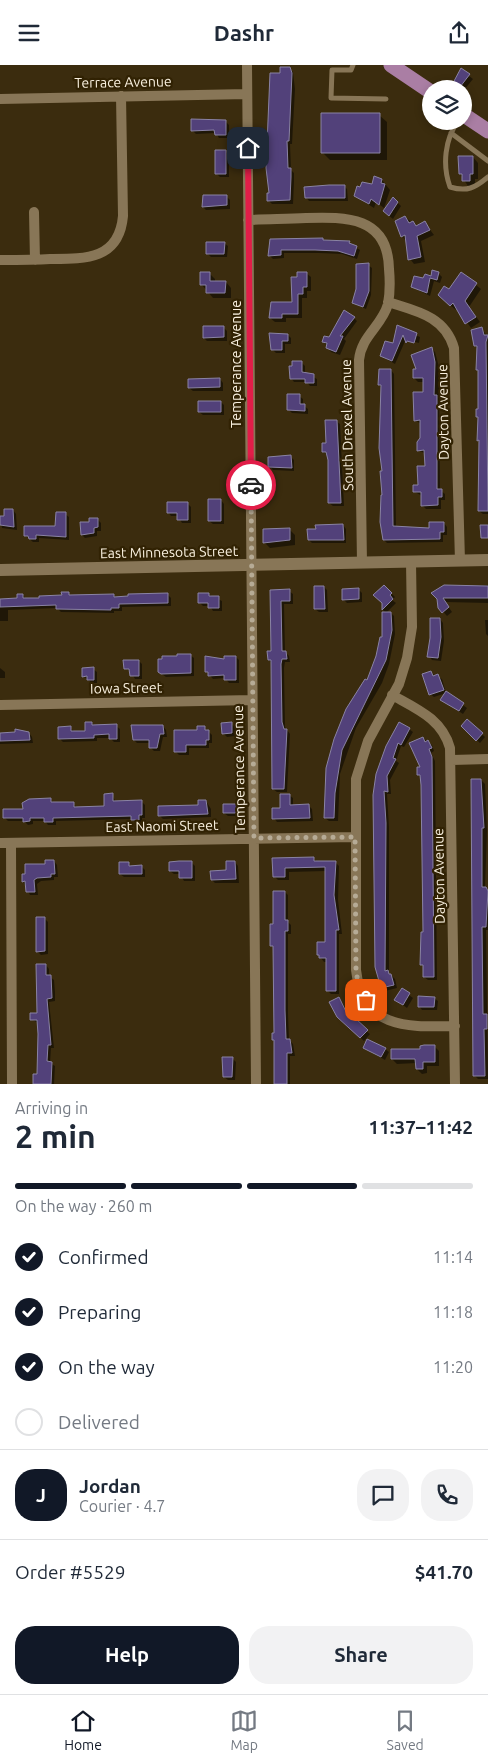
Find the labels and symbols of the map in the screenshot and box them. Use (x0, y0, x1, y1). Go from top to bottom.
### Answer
street label: Terrace Avenue (74, 73, 172, 91)
pin (227, 127, 269, 169)
street label: Temperance Avenue (228, 300, 244, 428)
street label: South Drexel Avenue (338, 359, 356, 491)
street label: Dayton Avenue (434, 364, 452, 460)
courier (226, 460, 276, 510)
street label: East Minnesota Street (100, 543, 239, 561)
street label: Iowa Street (90, 679, 163, 697)
street label: Temperance Avenue (230, 705, 248, 833)
street label: East Naomi Street (105, 817, 219, 835)
street label: Dayton Avenue (430, 828, 448, 924)
pin (345, 979, 387, 1021)

